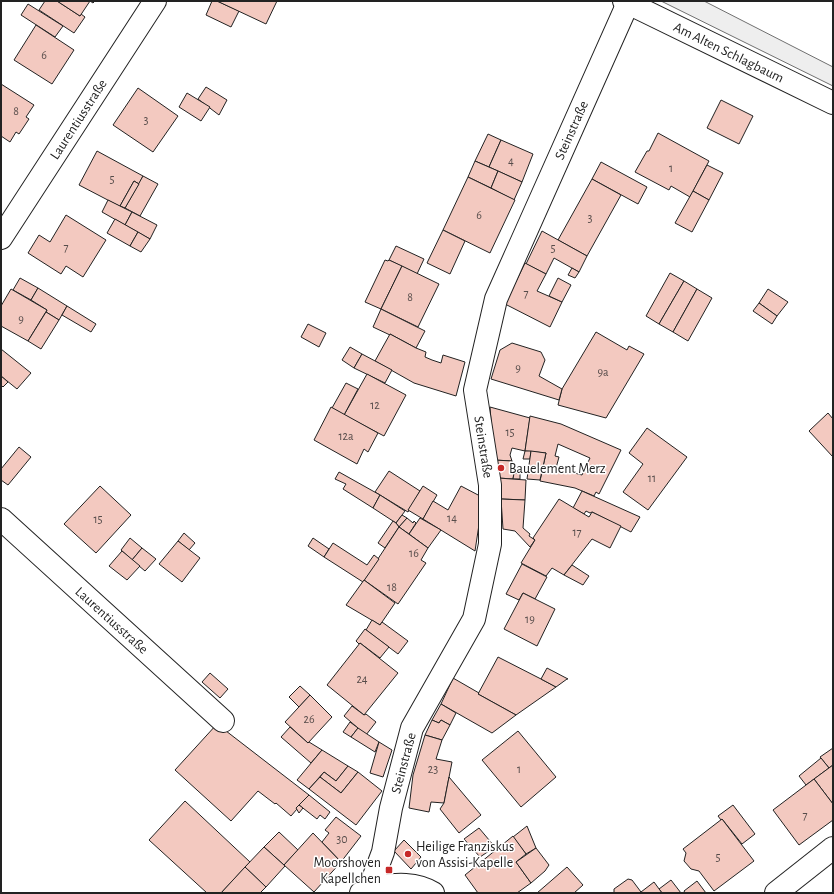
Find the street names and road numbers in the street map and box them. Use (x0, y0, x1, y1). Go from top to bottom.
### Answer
street label: Am Alten Schlagbaum (671, 20, 786, 86)
street label: Laurentiusstraße (48, 77, 110, 162)
street label: Steinstraße (553, 99, 591, 162)
street label: Steinstraße (471, 415, 495, 479)
street label: Laurentiusstraße (72, 585, 150, 657)
street label: Steinstraße (389, 731, 419, 795)

